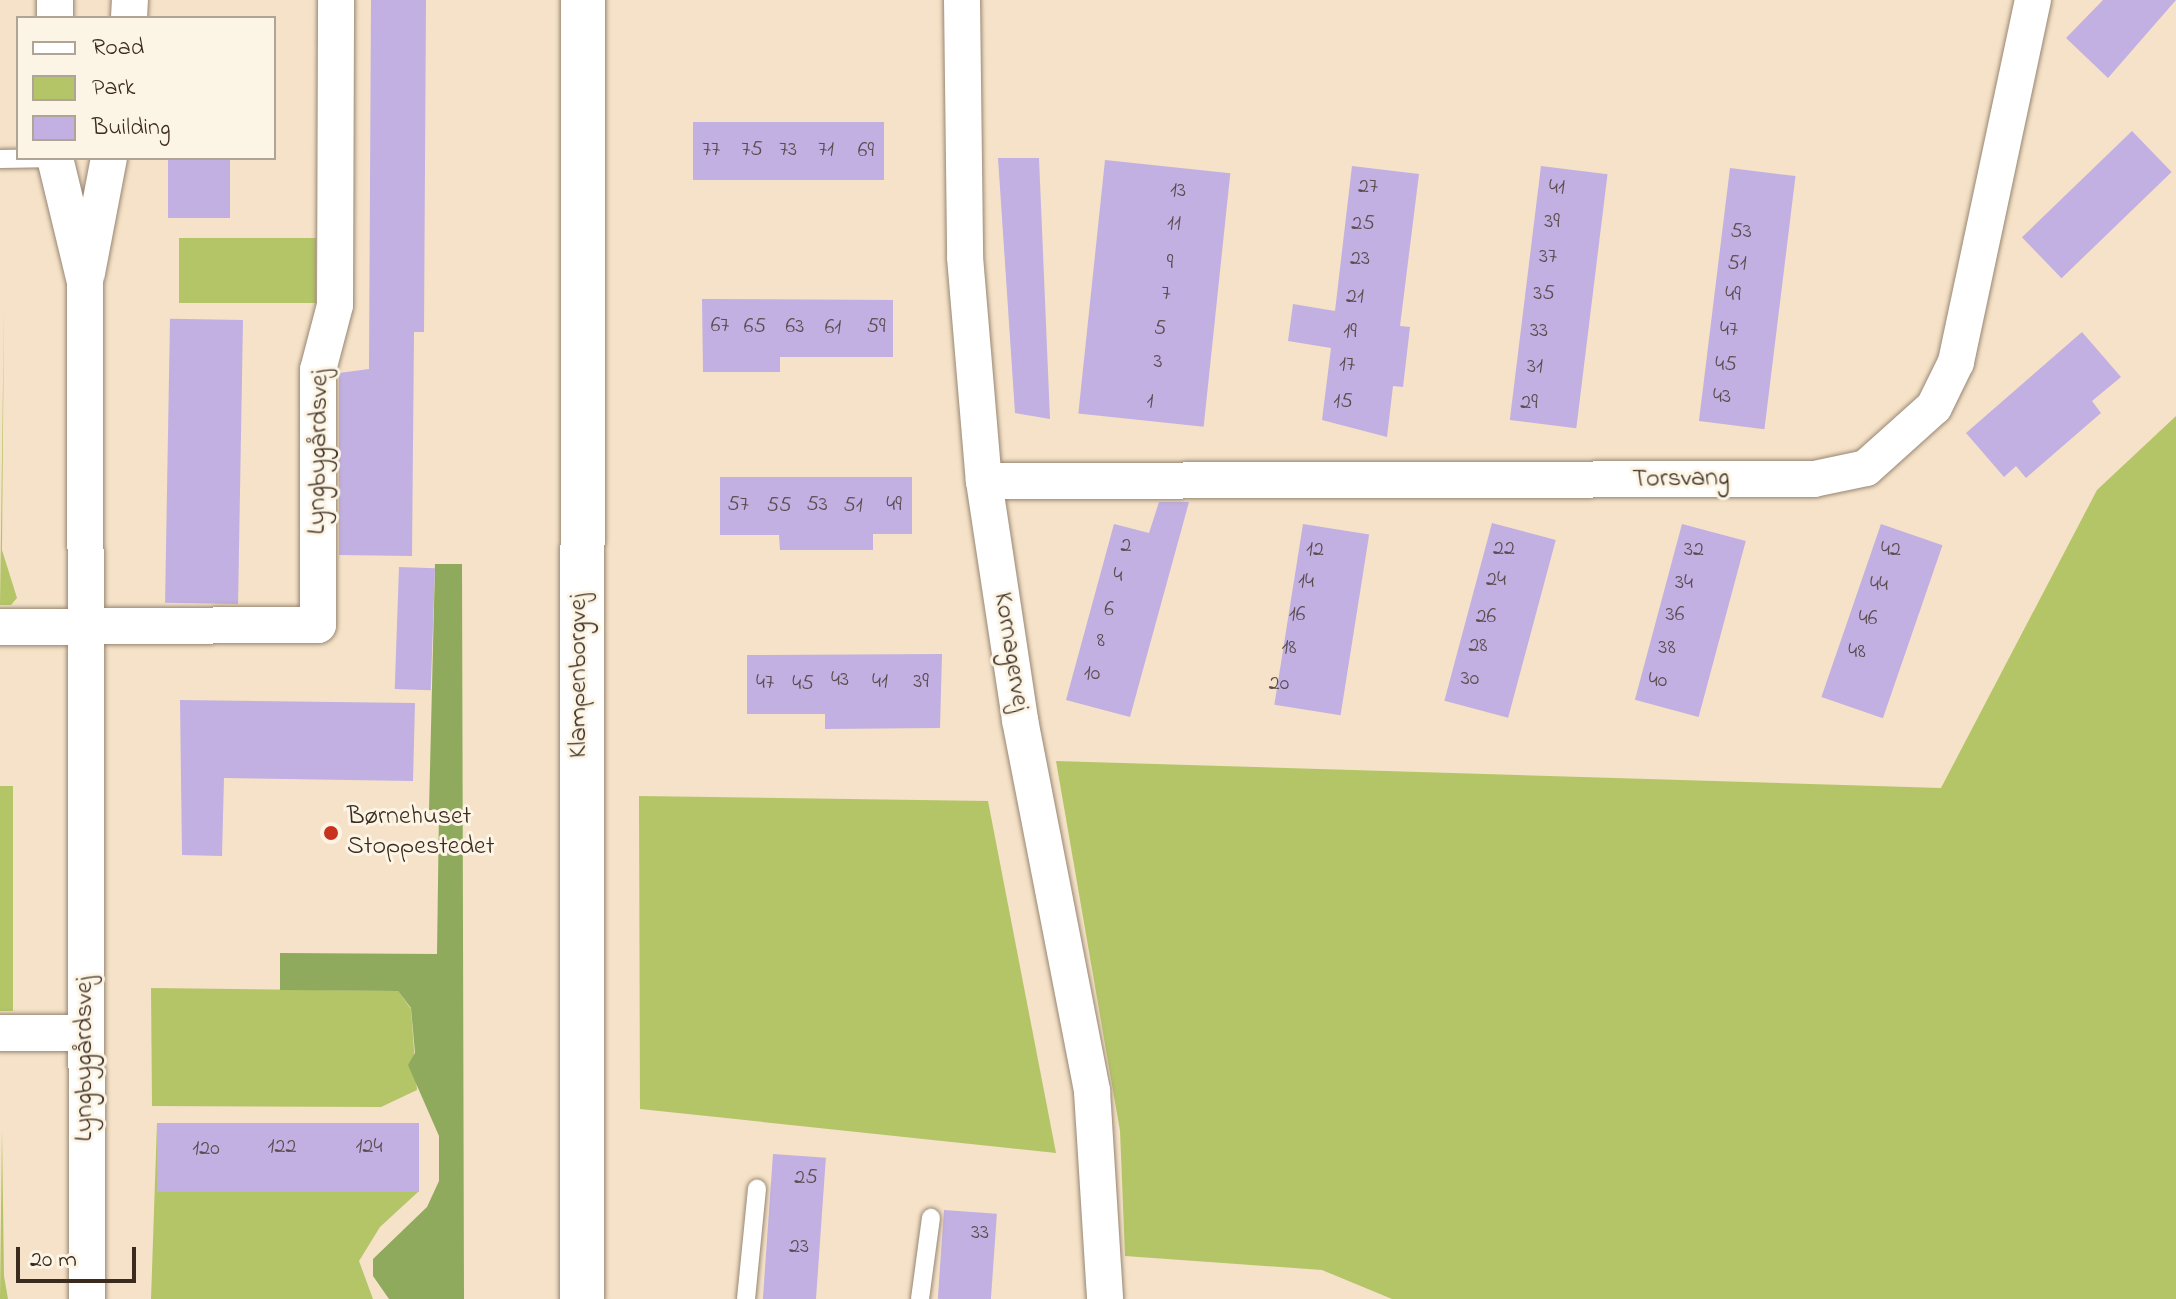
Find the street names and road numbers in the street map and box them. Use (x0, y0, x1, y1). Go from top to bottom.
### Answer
street label: Lyngbygårdsvej (303, 369, 337, 535)
street label: Torsvang (1632, 464, 1730, 496)
street label: Kornagervej (985, 590, 1035, 714)
street label: Klampenborgvej (564, 594, 596, 758)
street label: Lyngbygårdsvej (70, 976, 102, 1142)

